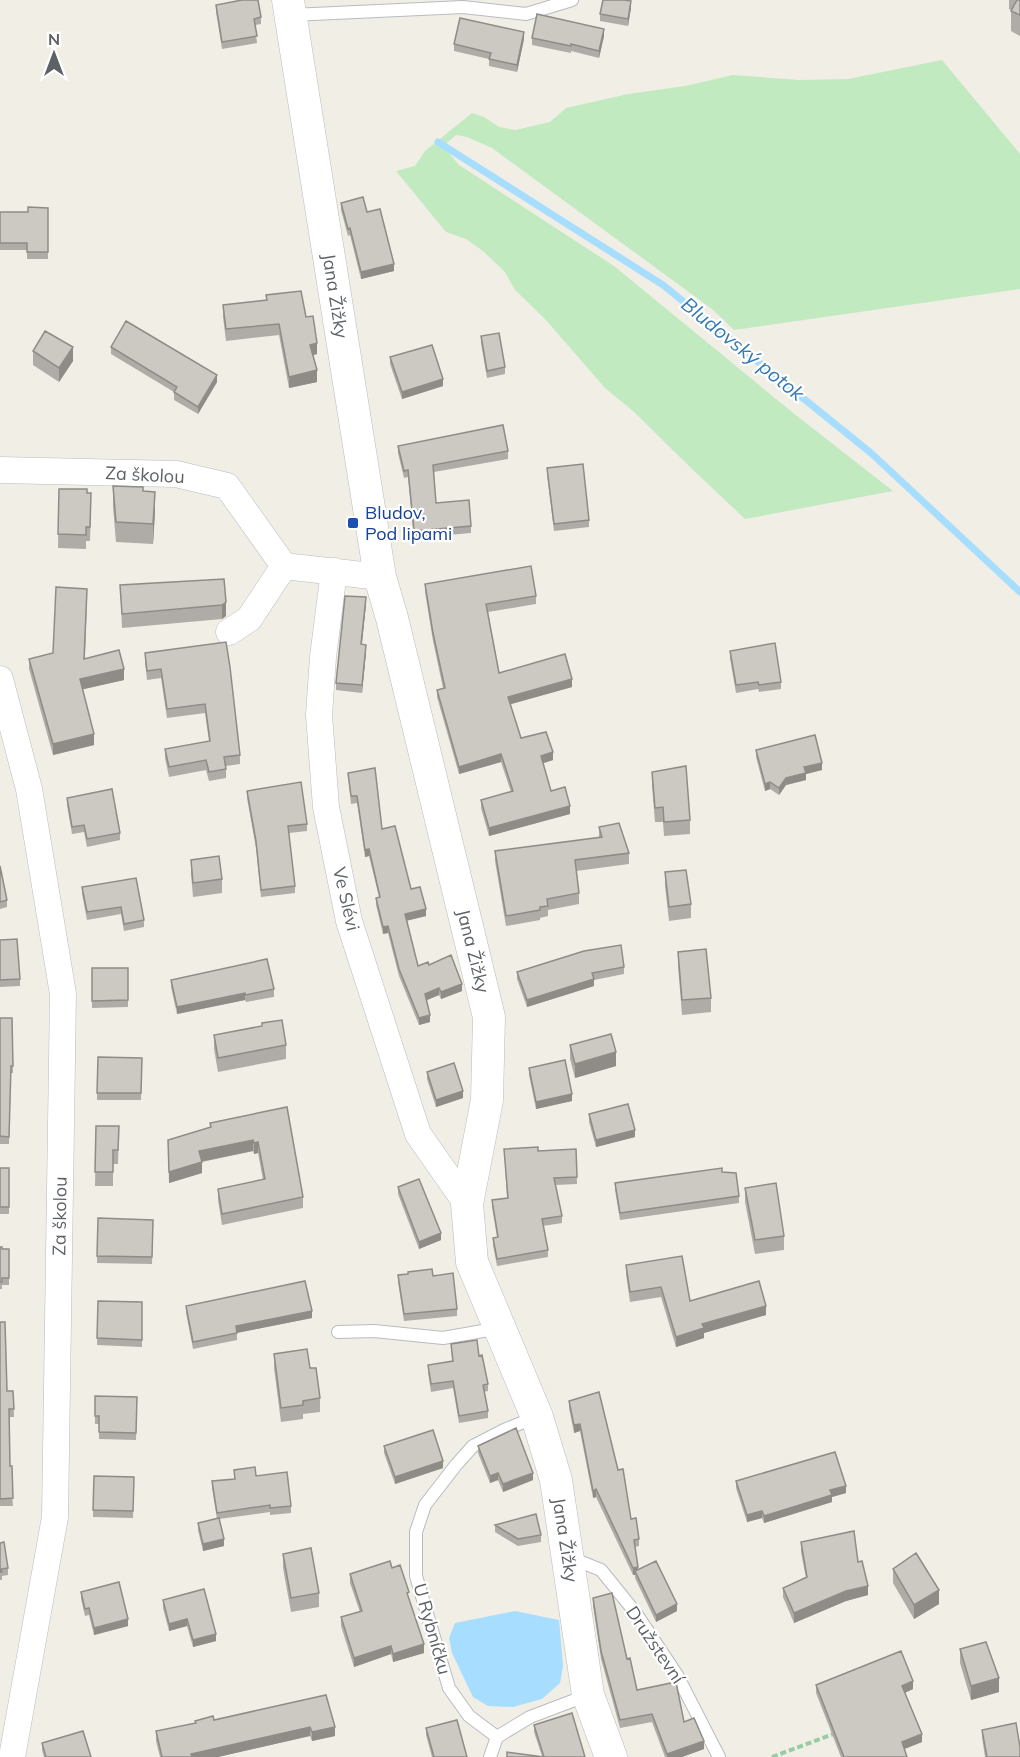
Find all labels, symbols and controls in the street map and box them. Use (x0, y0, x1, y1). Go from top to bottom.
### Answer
north arrow (24, 24, 84, 84)
text: N (48, 29, 60, 49)
street label: Jana Žižky (317, 252, 354, 340)
water label: Bludovský potok (677, 291, 811, 406)
street label: Za školou (105, 461, 185, 488)
place label: Bludov, Pod lipami (365, 501, 452, 545)
marker: Bludov, Pod lipami (346, 516, 360, 530)
street label: Ve Slévi (328, 865, 365, 933)
street label: Jana Žižky (452, 907, 495, 996)
street label: Za školou (47, 1176, 72, 1256)
street label: Jana Žižky (547, 1496, 584, 1584)
street label: U Rybníčku (408, 1580, 456, 1677)
street label: Družstevní (621, 1602, 691, 1689)

